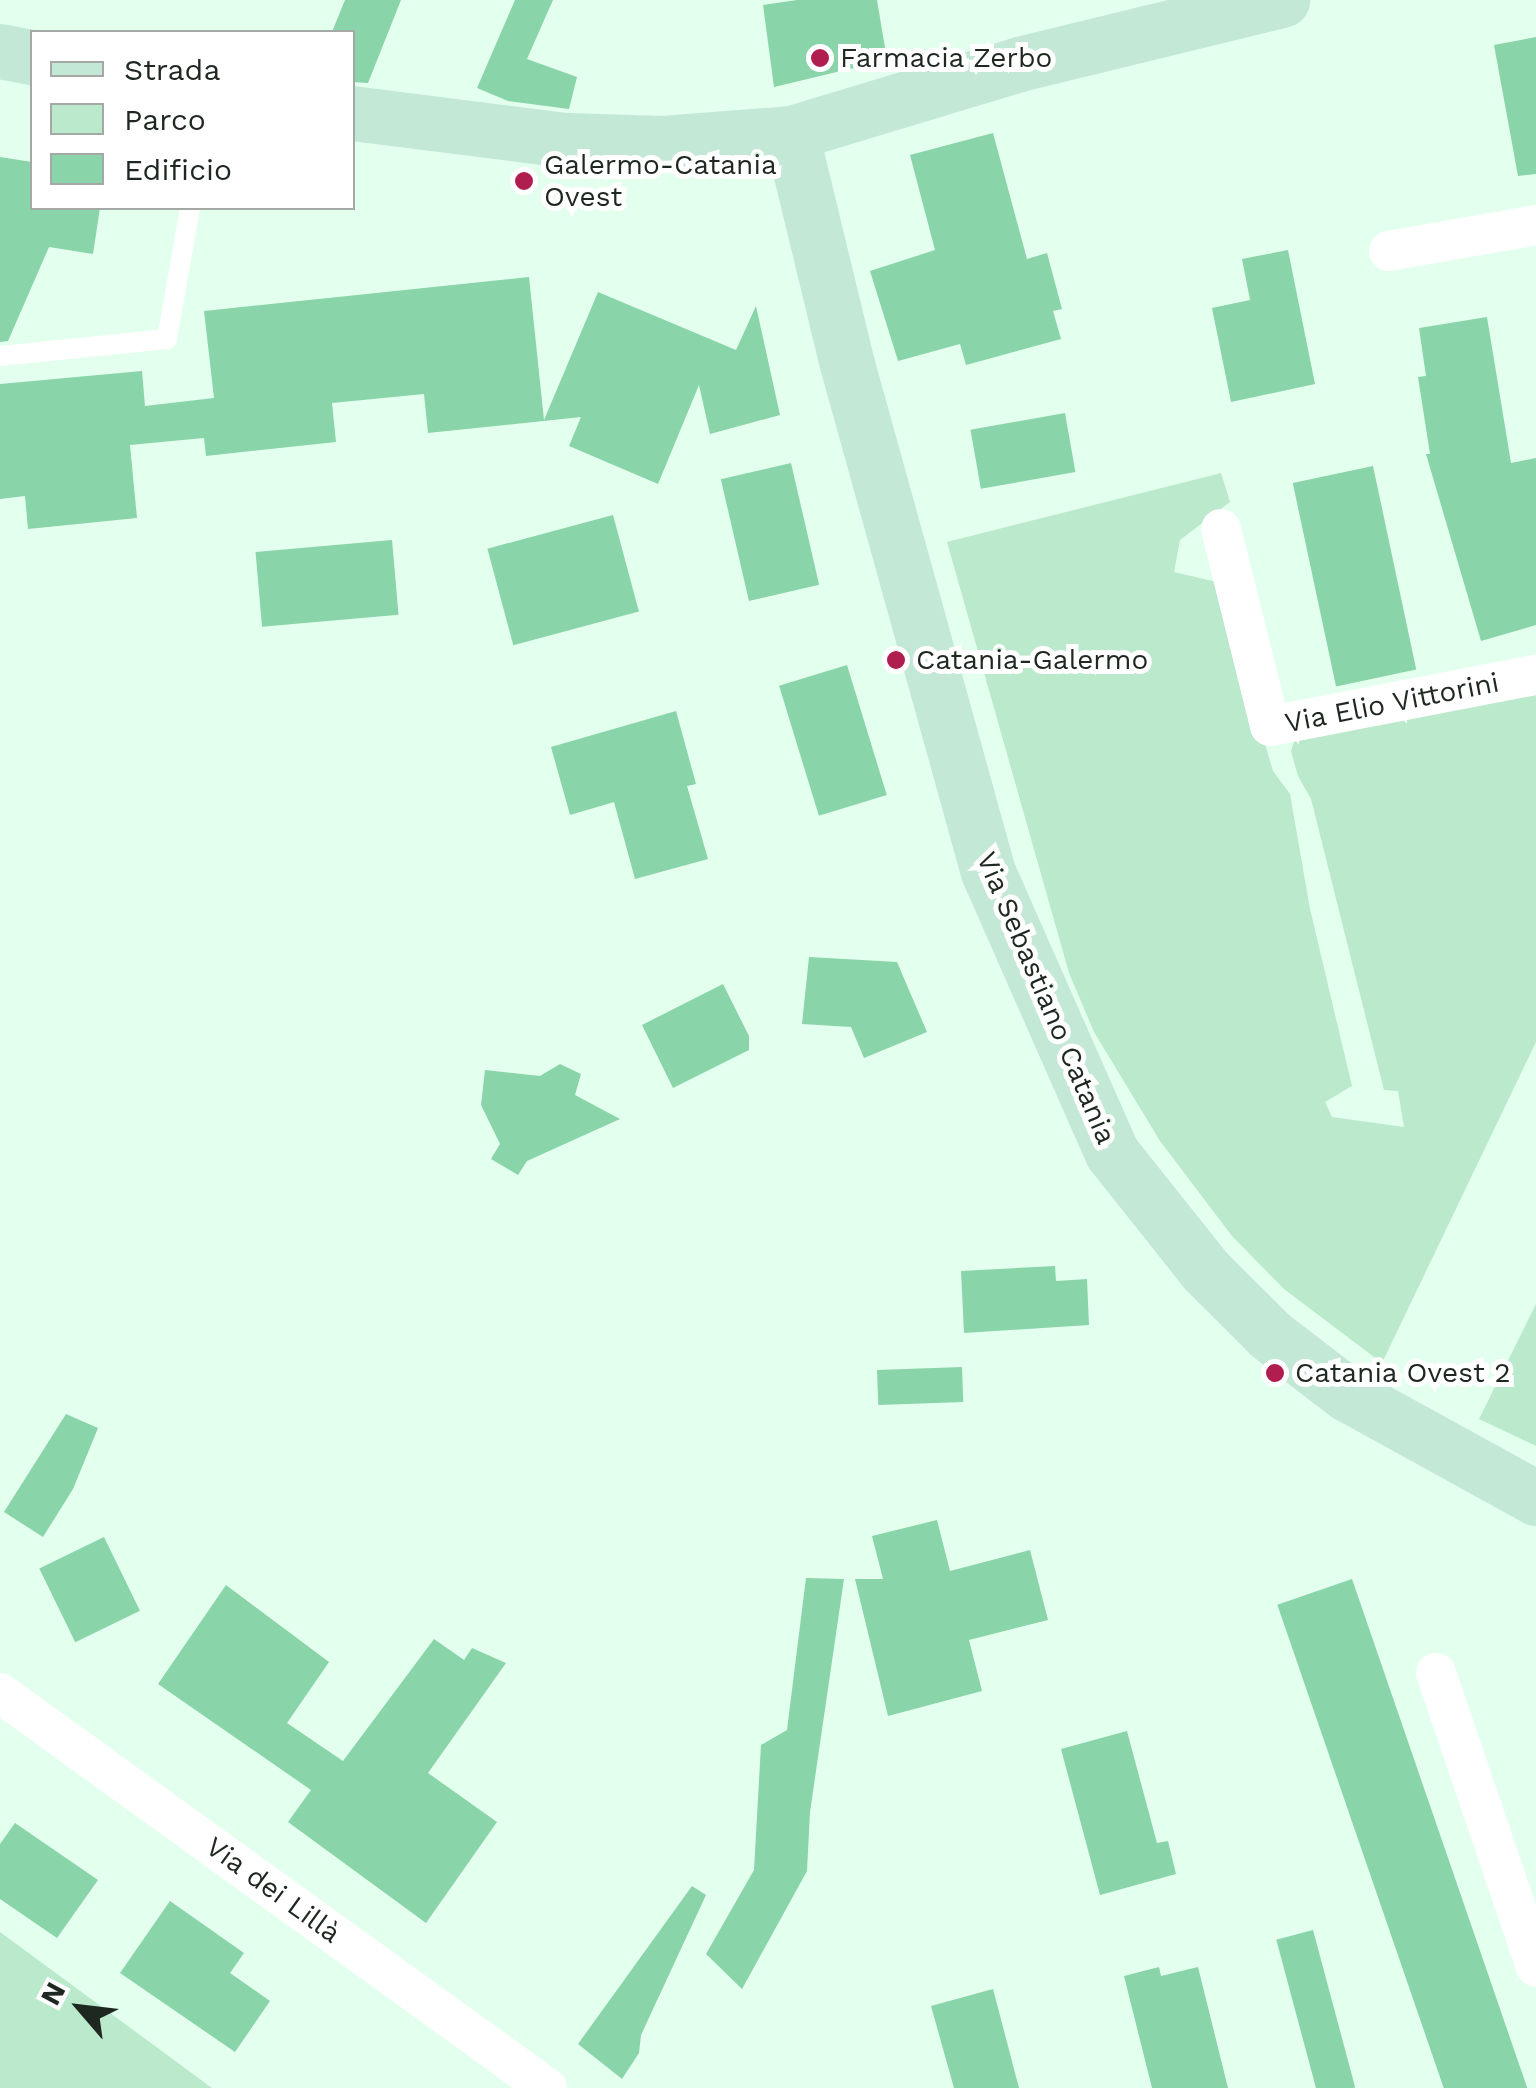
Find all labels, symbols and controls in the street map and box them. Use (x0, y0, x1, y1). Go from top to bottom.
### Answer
legend (30, 30, 355, 210)
place label: Farmacia Zerbo (840, 41, 1053, 75)
marker: Farmacia Zerbo (809, 47, 831, 69)
text: Strada (124, 52, 220, 87)
text: Parco (124, 102, 206, 137)
place label: Galermo-Catania Ovest (544, 148, 777, 214)
text: Edificio (124, 152, 232, 187)
marker: Galermo-Catania Ovest (513, 170, 535, 192)
place label: Catania-Galermo (916, 643, 1148, 677)
marker: Catania-Galermo (885, 649, 907, 671)
street label: Via Elio Vittorini (1281, 666, 1503, 740)
street label: Via Sebastiano Catania (969, 847, 1123, 1149)
place label: Catania Ovest 2 (1295, 1356, 1511, 1390)
marker: Catania Ovest 2 (1264, 1362, 1286, 1384)
street label: Via dei Lillà (199, 1830, 347, 1950)
north arrow (30, 1958, 130, 2058)
text: N (34, 1977, 73, 2011)

